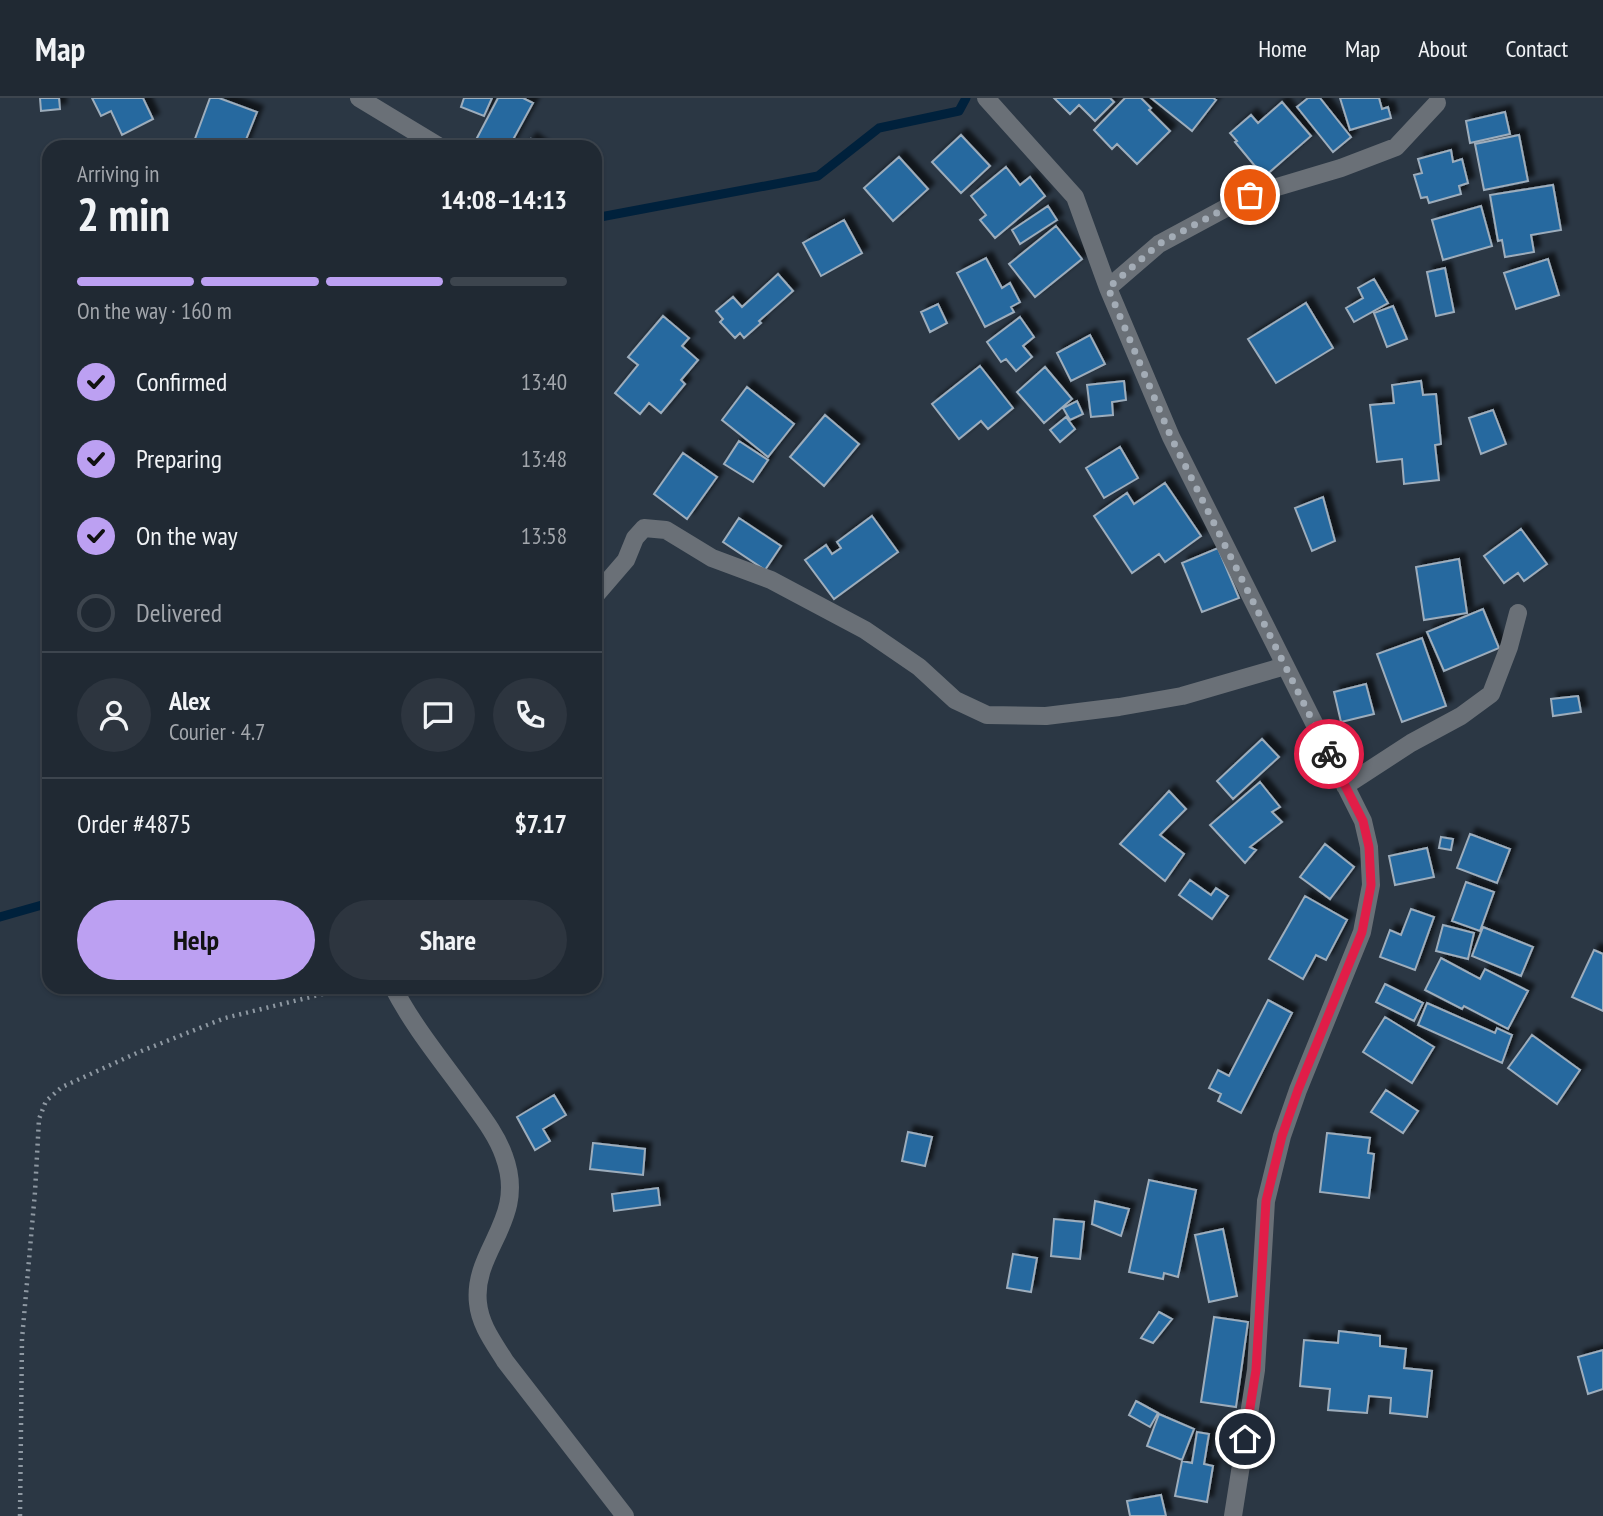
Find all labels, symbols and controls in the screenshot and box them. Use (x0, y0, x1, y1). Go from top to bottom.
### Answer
text: Map (35, 27, 85, 70)
text: Home (1258, 33, 1307, 64)
text: Map (1345, 33, 1380, 64)
text: About (1418, 33, 1467, 64)
text: Contact (1505, 33, 1568, 64)
text: Arriving in (77, 159, 159, 188)
pin (1220, 165, 1280, 225)
icon: bag (1231, 176, 1269, 214)
text: 14:08–14:13 (440, 183, 567, 216)
text: 2 min (77, 184, 170, 244)
text: On the way · 160 m (77, 296, 232, 325)
icon: check (77, 363, 115, 401)
text: Confirmed (136, 365, 227, 398)
text: 13:40 (521, 367, 567, 396)
icon: check (77, 440, 115, 478)
text: Preparing (136, 442, 222, 475)
text: 13:48 (521, 444, 567, 473)
icon: check (77, 517, 115, 555)
text: On the way (136, 519, 238, 552)
text: 13:58 (521, 521, 567, 550)
text: Delivered (136, 596, 222, 629)
button: person (77, 678, 151, 752)
button: chat (401, 678, 475, 752)
button: phone (493, 678, 567, 752)
text: Alex (169, 684, 210, 717)
text: Courier · 4.7 (169, 717, 265, 746)
courier (1294, 719, 1364, 789)
icon: bike (1310, 735, 1348, 773)
text: Order #4875 (77, 807, 192, 840)
text: $7.17 (514, 807, 567, 840)
button: Help (77, 900, 315, 980)
button: Share (329, 900, 567, 980)
pin (1215, 1409, 1275, 1469)
icon: home (1226, 1420, 1264, 1458)

